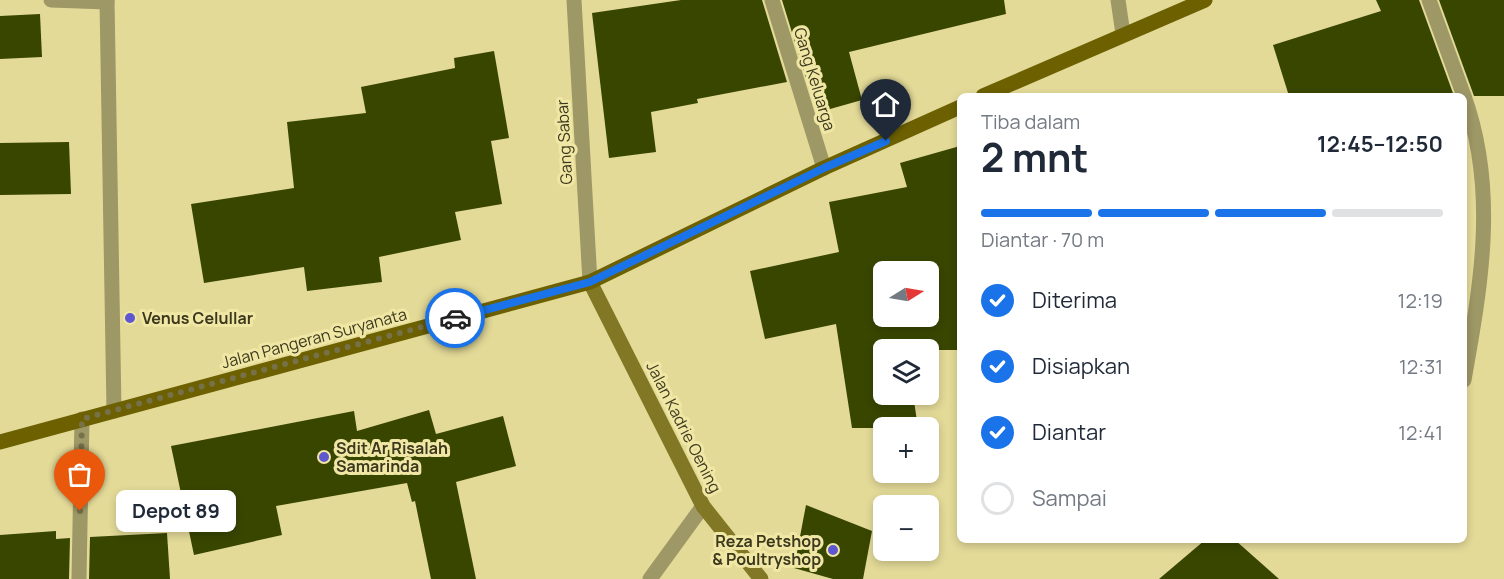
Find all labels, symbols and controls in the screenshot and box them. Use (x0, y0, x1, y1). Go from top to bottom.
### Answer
street label: Gang Keluarga (789, 25, 841, 133)
pin (860, 79, 911, 141)
icon: home (869, 88, 902, 121)
street label: Gang Sabar (551, 99, 577, 185)
text: Tiba dalam (981, 108, 1080, 135)
text: 12:45–12:50 (1317, 129, 1443, 159)
text: 2 mnt (981, 130, 1088, 184)
text: Diantar · 70 m (981, 226, 1104, 253)
north arrow (873, 261, 939, 327)
map controls (873, 261, 939, 561)
icon: check (981, 284, 1014, 317)
text: Diterima (1032, 285, 1117, 315)
text: 12:19 (1398, 287, 1443, 314)
courier (425, 288, 485, 348)
icon: car (439, 302, 472, 335)
street label: Jalan Pangeran Suryanata (219, 303, 409, 373)
place label: Venus Celullar (142, 307, 253, 329)
marker: Venus Celullar (123, 311, 137, 325)
button: layers (873, 339, 939, 405)
icon: check (981, 350, 1014, 383)
text: Disiapkan (1032, 351, 1130, 381)
text: 12:31 (1399, 353, 1443, 380)
street label: Jalan Kadrie Oening (641, 358, 727, 496)
icon: check (981, 416, 1014, 449)
button: + (873, 417, 939, 483)
text: Diantar (1032, 417, 1106, 447)
text: 12:41 (1398, 419, 1443, 446)
place label: Sdit Ar Risalah Samarinda (336, 437, 448, 477)
pin (54, 449, 105, 511)
marker: Sdit Ar Risalah Samarinda (317, 450, 331, 464)
icon: bag (63, 458, 96, 491)
text: Sampai (1032, 483, 1107, 513)
callout: Depot 89 (116, 490, 236, 532)
button: − (873, 495, 939, 561)
text: Depot 89 (132, 497, 220, 524)
place label: Reza Petshop & Poultryshop (712, 530, 821, 570)
marker: Reza Petshop & Poultryshop (826, 543, 840, 557)

